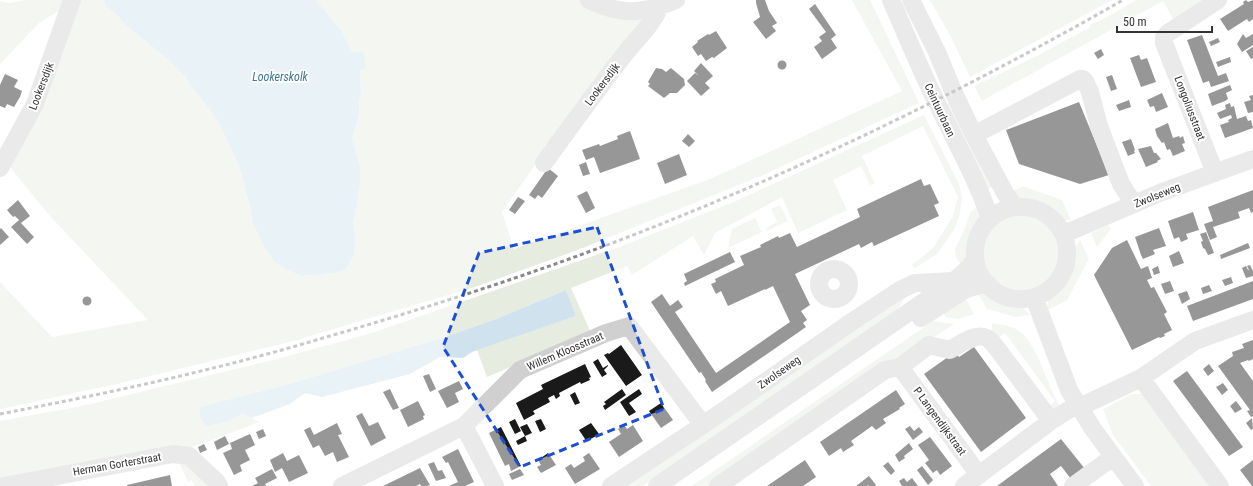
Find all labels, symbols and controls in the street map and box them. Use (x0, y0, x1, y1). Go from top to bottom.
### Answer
scale bar (1117, 8, 1212, 34)
text: 50 m (1123, 15, 1147, 29)
street label: Lookersdijk (26, 60, 57, 112)
street label: Lookersdijk (582, 60, 623, 108)
water label: Lookerskolk (252, 70, 309, 84)
street label: Longoliusstraat (1171, 74, 1208, 142)
street label: Ceintuurbaan (921, 81, 958, 139)
street label: Zwolseweg (1132, 180, 1182, 211)
street label: Willem Kloosstraat (525, 330, 605, 373)
street label: Zwolseweg (756, 353, 803, 392)
street label: P Langendijkstraat (911, 385, 969, 458)
street label: Herman Gorterstraat (72, 450, 162, 479)

